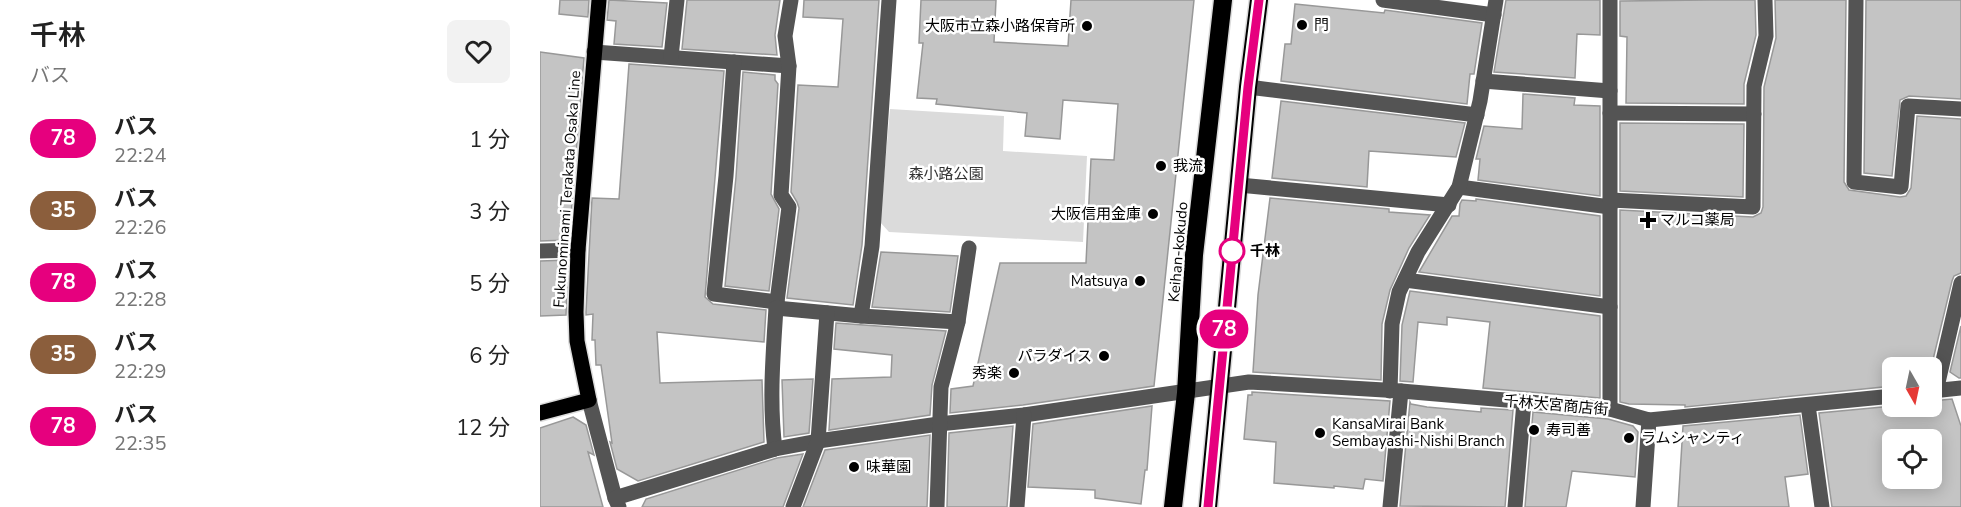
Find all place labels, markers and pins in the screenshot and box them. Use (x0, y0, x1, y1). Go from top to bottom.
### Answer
place label: 門 (1314, 15, 1329, 35)
place label: 大阪市立森小路保育所 (925, 16, 1075, 36)
marker: 門 (1295, 18, 1309, 32)
marker: 大阪市立森小路保育所 (1080, 19, 1094, 33)
place label: 我流 (1173, 156, 1203, 176)
marker: 我流 (1154, 159, 1168, 173)
place label: 大阪信用金庫 (1051, 204, 1141, 224)
marker: 大阪信用金庫 (1146, 207, 1160, 221)
place label: マルコ薬局 (1660, 210, 1735, 230)
marker: マルコ薬局 (1641, 213, 1655, 227)
marker: 千林 (1219, 238, 1245, 264)
place label: 千林 (1250, 241, 1280, 261)
place label: Matsuya (1071, 271, 1128, 291)
marker: Matsuya (1133, 274, 1147, 288)
place label: パラダイス (1017, 346, 1092, 366)
marker: パラダイス (1097, 349, 1111, 363)
place label: 秀楽 (972, 363, 1002, 383)
marker: 秀楽 (1007, 366, 1021, 380)
place label: KansaMirai Bank Sembayashi-Nishi Branch (1332, 414, 1505, 451)
place label: 寿司善 (1546, 420, 1591, 440)
marker: 寿司善 (1527, 423, 1541, 437)
marker: KansaMirai Bank Sembayashi-Nishi Branch (1313, 426, 1327, 440)
place label: ラムシャンティ (1641, 428, 1745, 448)
marker: ラムシャンティ (1622, 431, 1636, 445)
place label: 味華園 (866, 457, 911, 477)
marker: 味華園 (847, 460, 861, 474)

